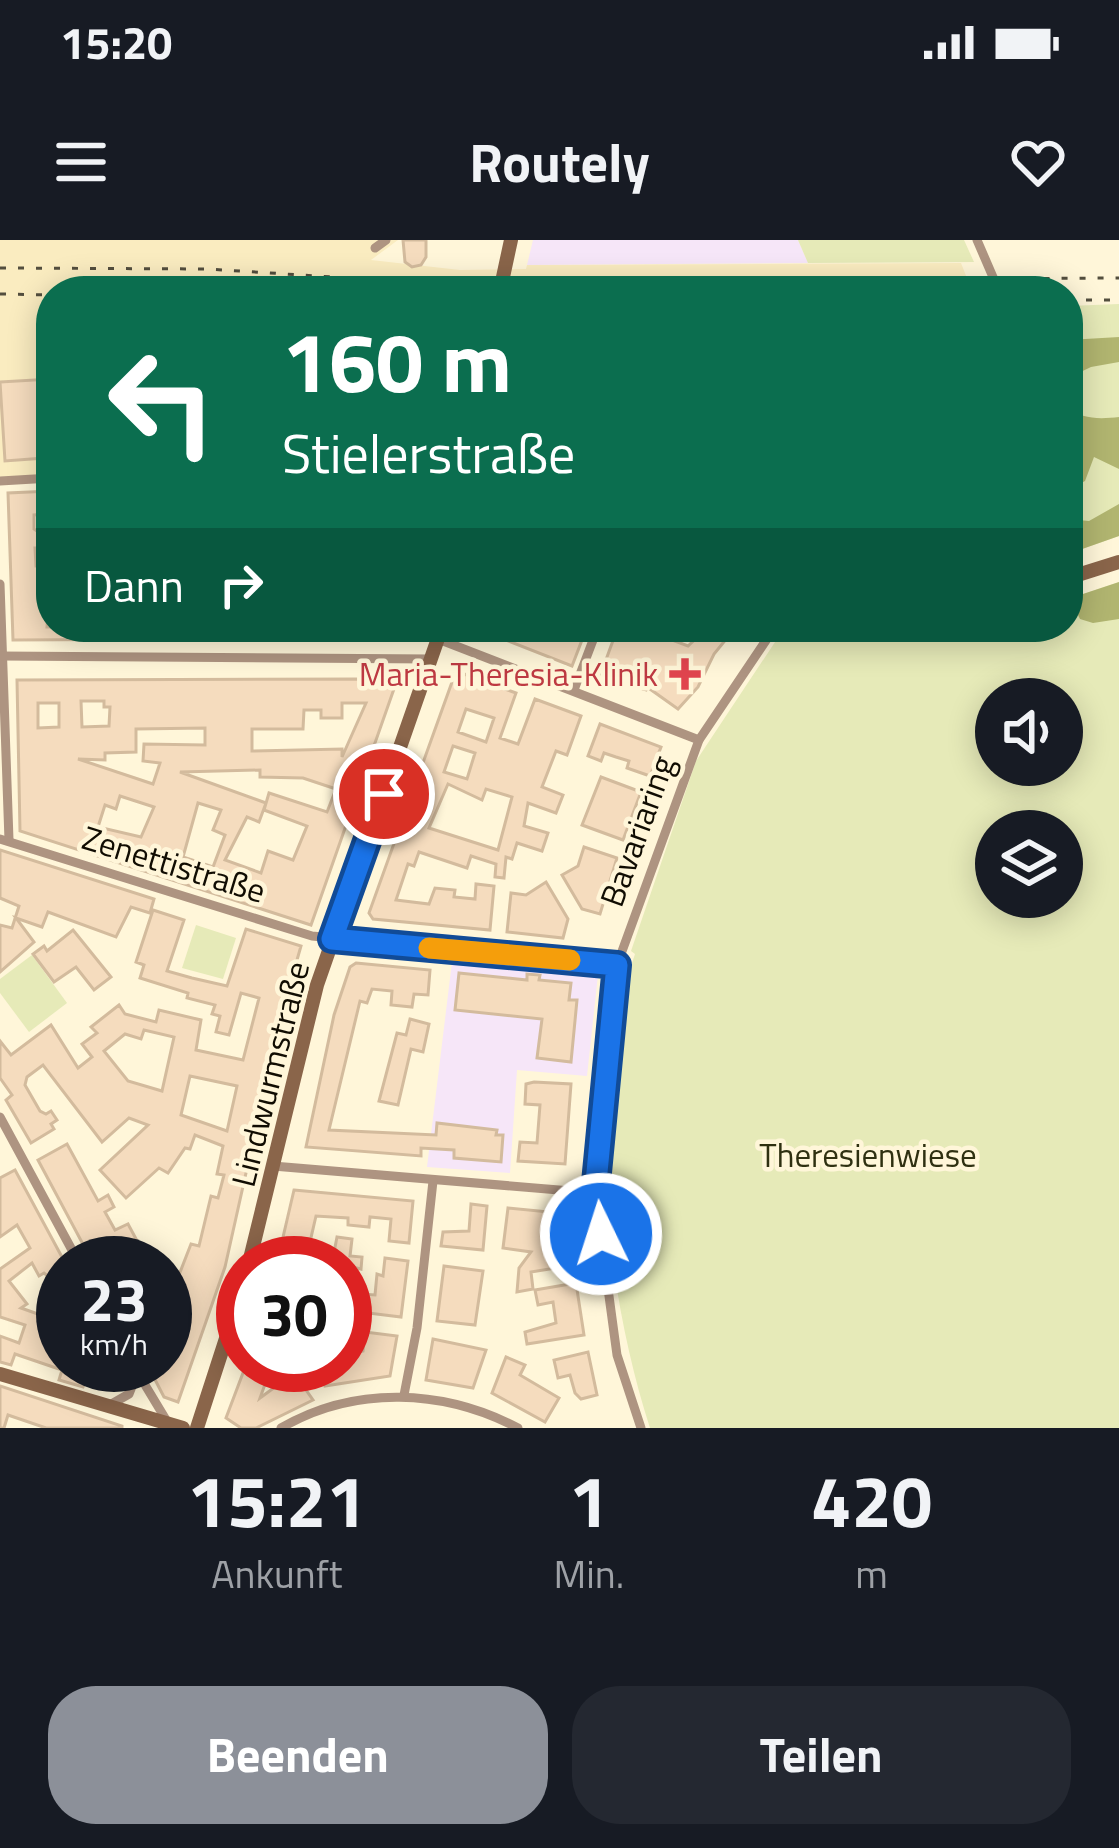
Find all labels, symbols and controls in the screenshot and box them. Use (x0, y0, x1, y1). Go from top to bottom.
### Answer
text: 15:20 (60, 8, 172, 76)
text: Routely (469, 121, 650, 203)
icon: menu (48, 129, 114, 195)
icon: heart (1005, 129, 1071, 195)
text: 160 m (282, 297, 512, 425)
icon: left (84, 324, 240, 480)
text: Stielerstraße (282, 412, 575, 494)
text: Dann (84, 551, 184, 619)
icon: right (208, 552, 274, 618)
place label: Maria-Theresia-Klinik (359, 649, 658, 699)
marker: Maria-Theresia-Klinik (669, 658, 701, 690)
map controls (975, 678, 1083, 918)
button: sound (975, 678, 1083, 786)
pin (333, 743, 435, 845)
street label: Bavariaring (587, 748, 687, 913)
icon: arrive (351, 761, 417, 827)
button: layers (975, 810, 1083, 918)
street label: Zenettistraße (76, 812, 272, 916)
street label: Lindwurmstraße (218, 956, 322, 1192)
park label: Theresienwiese (759, 1130, 977, 1180)
position arrow (538, 1171, 664, 1297)
speed limit sign: 30 (216, 1236, 372, 1392)
text: 23 (80, 1253, 148, 1344)
text: km/h (80, 1321, 148, 1367)
text: 15:21 (187, 1445, 367, 1555)
text: 1 (569, 1445, 609, 1555)
text: 420 (811, 1445, 932, 1555)
text: Ankunft (211, 1544, 342, 1603)
text: Min. (554, 1544, 624, 1603)
text: m (855, 1544, 888, 1603)
button: Beenden (48, 1686, 548, 1824)
button: Teilen (572, 1686, 1071, 1824)

